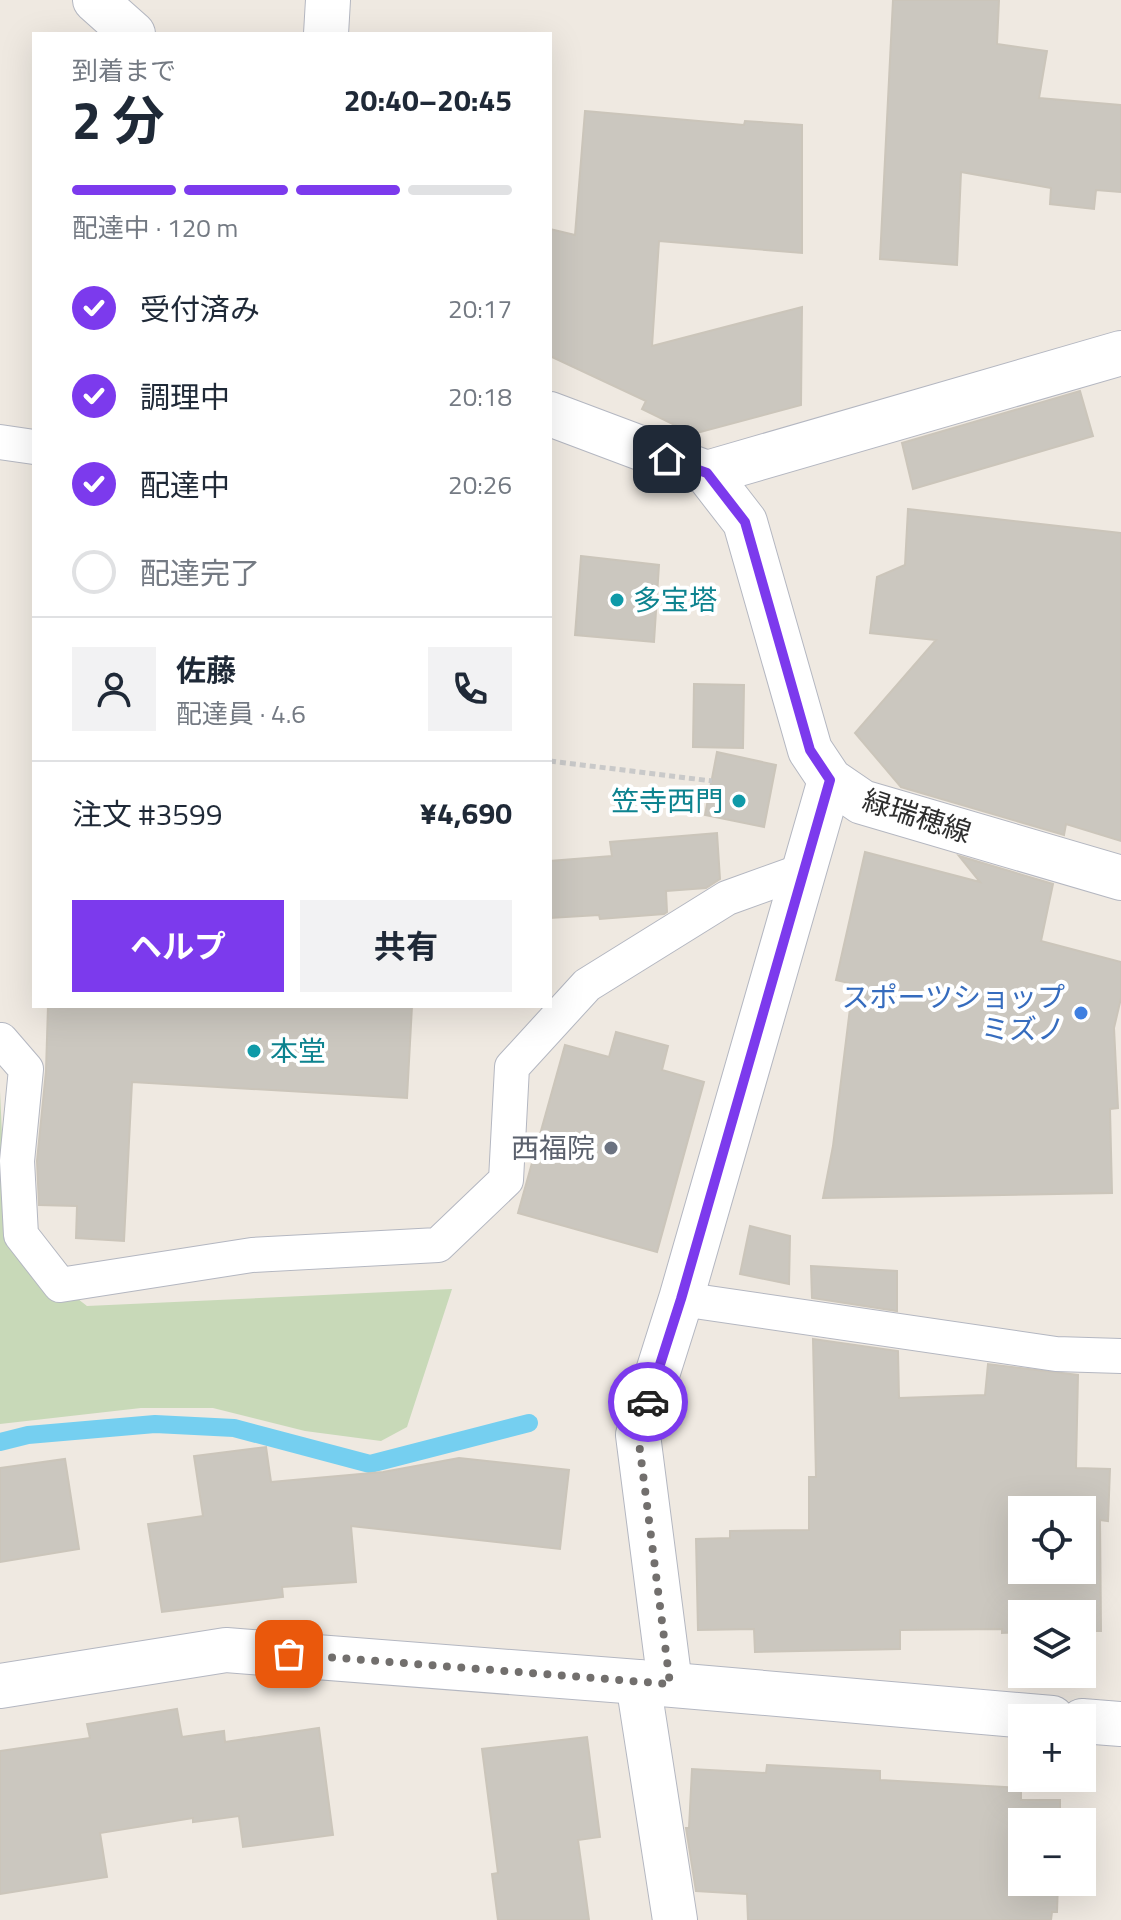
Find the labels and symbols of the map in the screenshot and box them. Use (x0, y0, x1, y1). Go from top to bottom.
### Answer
pin (633, 425, 701, 493)
place label: 多宝塔 (633, 578, 717, 621)
marker: 多宝塔 (608, 591, 626, 609)
street label: 緑瑞穂線 (857, 778, 977, 853)
place label: 笠寺西門 (611, 779, 723, 822)
marker: 笠寺西門 (730, 792, 748, 810)
place label: スポーツショップ ミズノ (842, 975, 1065, 1050)
marker: スポーツショップ ミズノ (1072, 1004, 1090, 1022)
place label: 本堂 (270, 1029, 326, 1072)
marker: 本堂 (245, 1042, 263, 1060)
place label: 西福院 (511, 1126, 595, 1169)
marker: 西福院 (602, 1139, 620, 1157)
courier (608, 1362, 688, 1442)
pin (255, 1620, 323, 1688)

